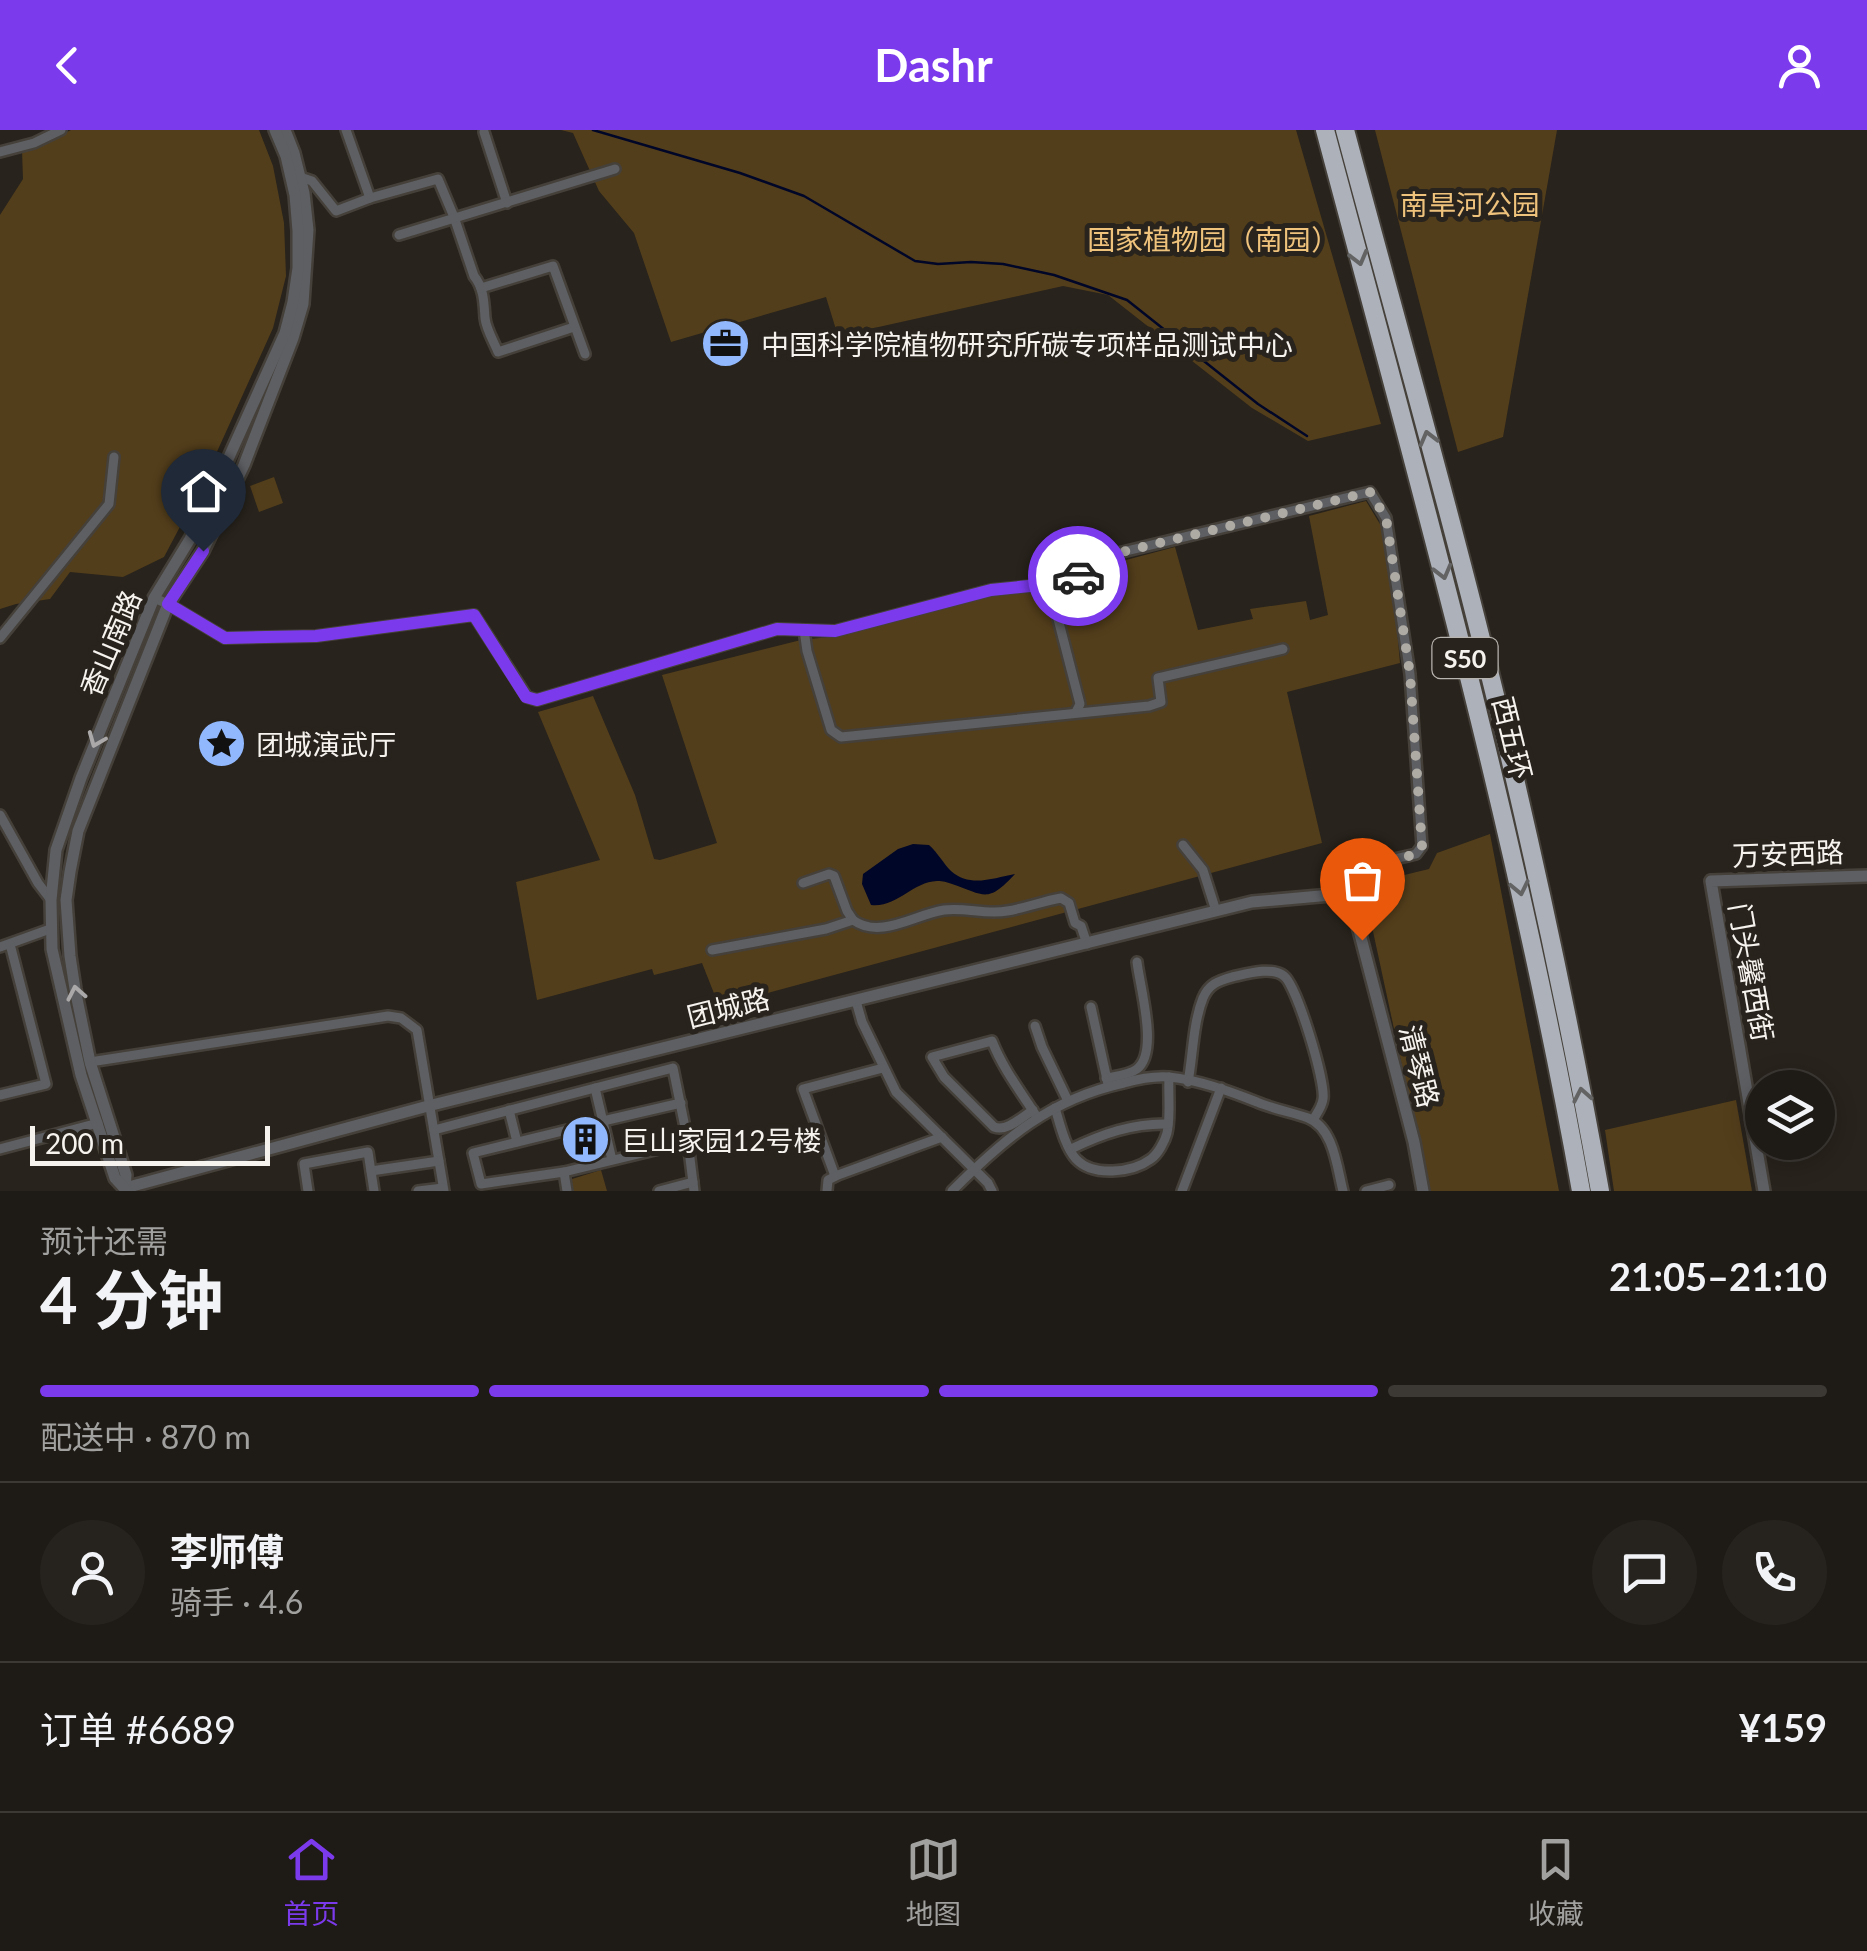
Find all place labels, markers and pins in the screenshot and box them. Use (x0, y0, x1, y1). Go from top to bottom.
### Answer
office icon: 中国科学院植物研究所碳专项样品测试中心 (700, 318, 752, 370)
place label: 中国科学院植物研究所碳专项样品测试中心 (761, 327, 1293, 361)
pin (161, 449, 246, 552)
place icon: 团城演武厅 (195, 718, 247, 770)
place label: 团城演武厅 (256, 727, 396, 761)
pin (1320, 838, 1405, 941)
building icon: 巨山家园12号楼 (560, 1114, 612, 1166)
place label: 巨山家园12号楼 (621, 1123, 821, 1157)

